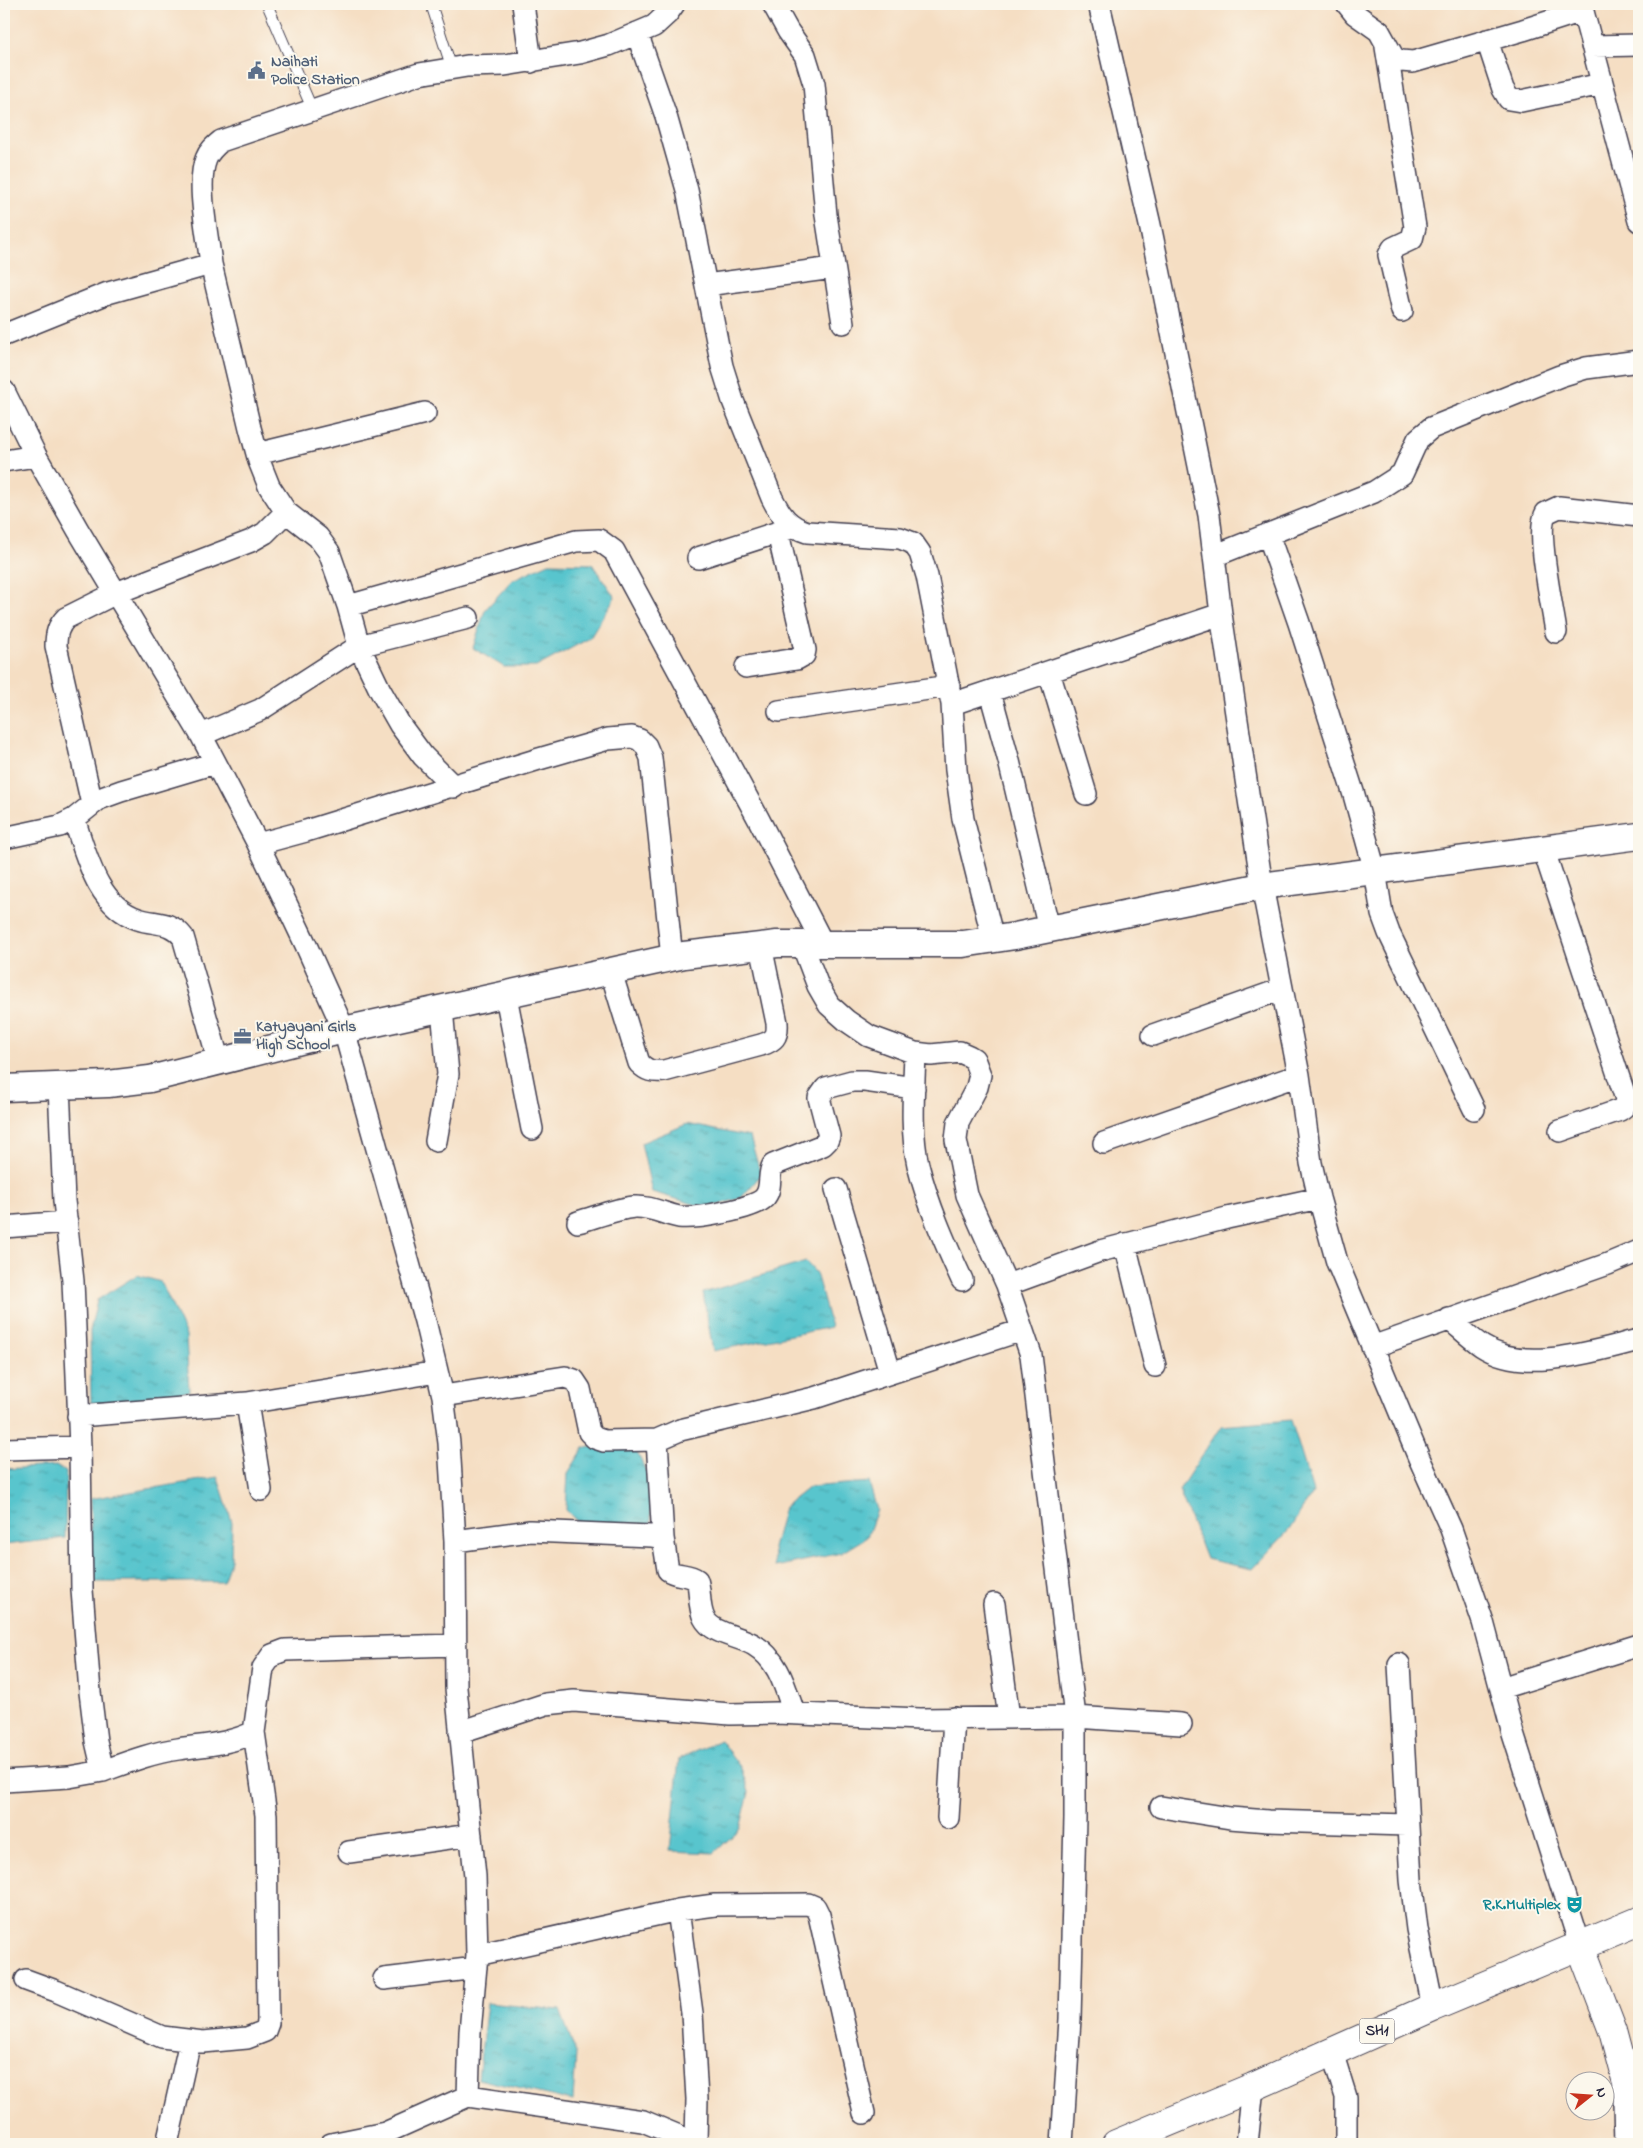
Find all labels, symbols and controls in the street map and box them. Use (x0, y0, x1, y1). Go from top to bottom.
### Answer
place label: Naihati Police Station (271, 50, 360, 92)
public building icon: Naihati Police Station (247, 61, 267, 81)
place label: Katyayani Girls High School (256, 1015, 356, 1058)
office icon: Katyayani Girls High School (232, 1026, 252, 1046)
place label: R.K.Multiplex (1482, 1893, 1561, 1917)
theatre icon: R.K.Multiplex (1565, 1895, 1585, 1915)
road number: SH1 (1360, 2018, 1394, 2044)
north arrow (1566, 2070, 1616, 2120)
text: N (1590, 2085, 1612, 2100)

